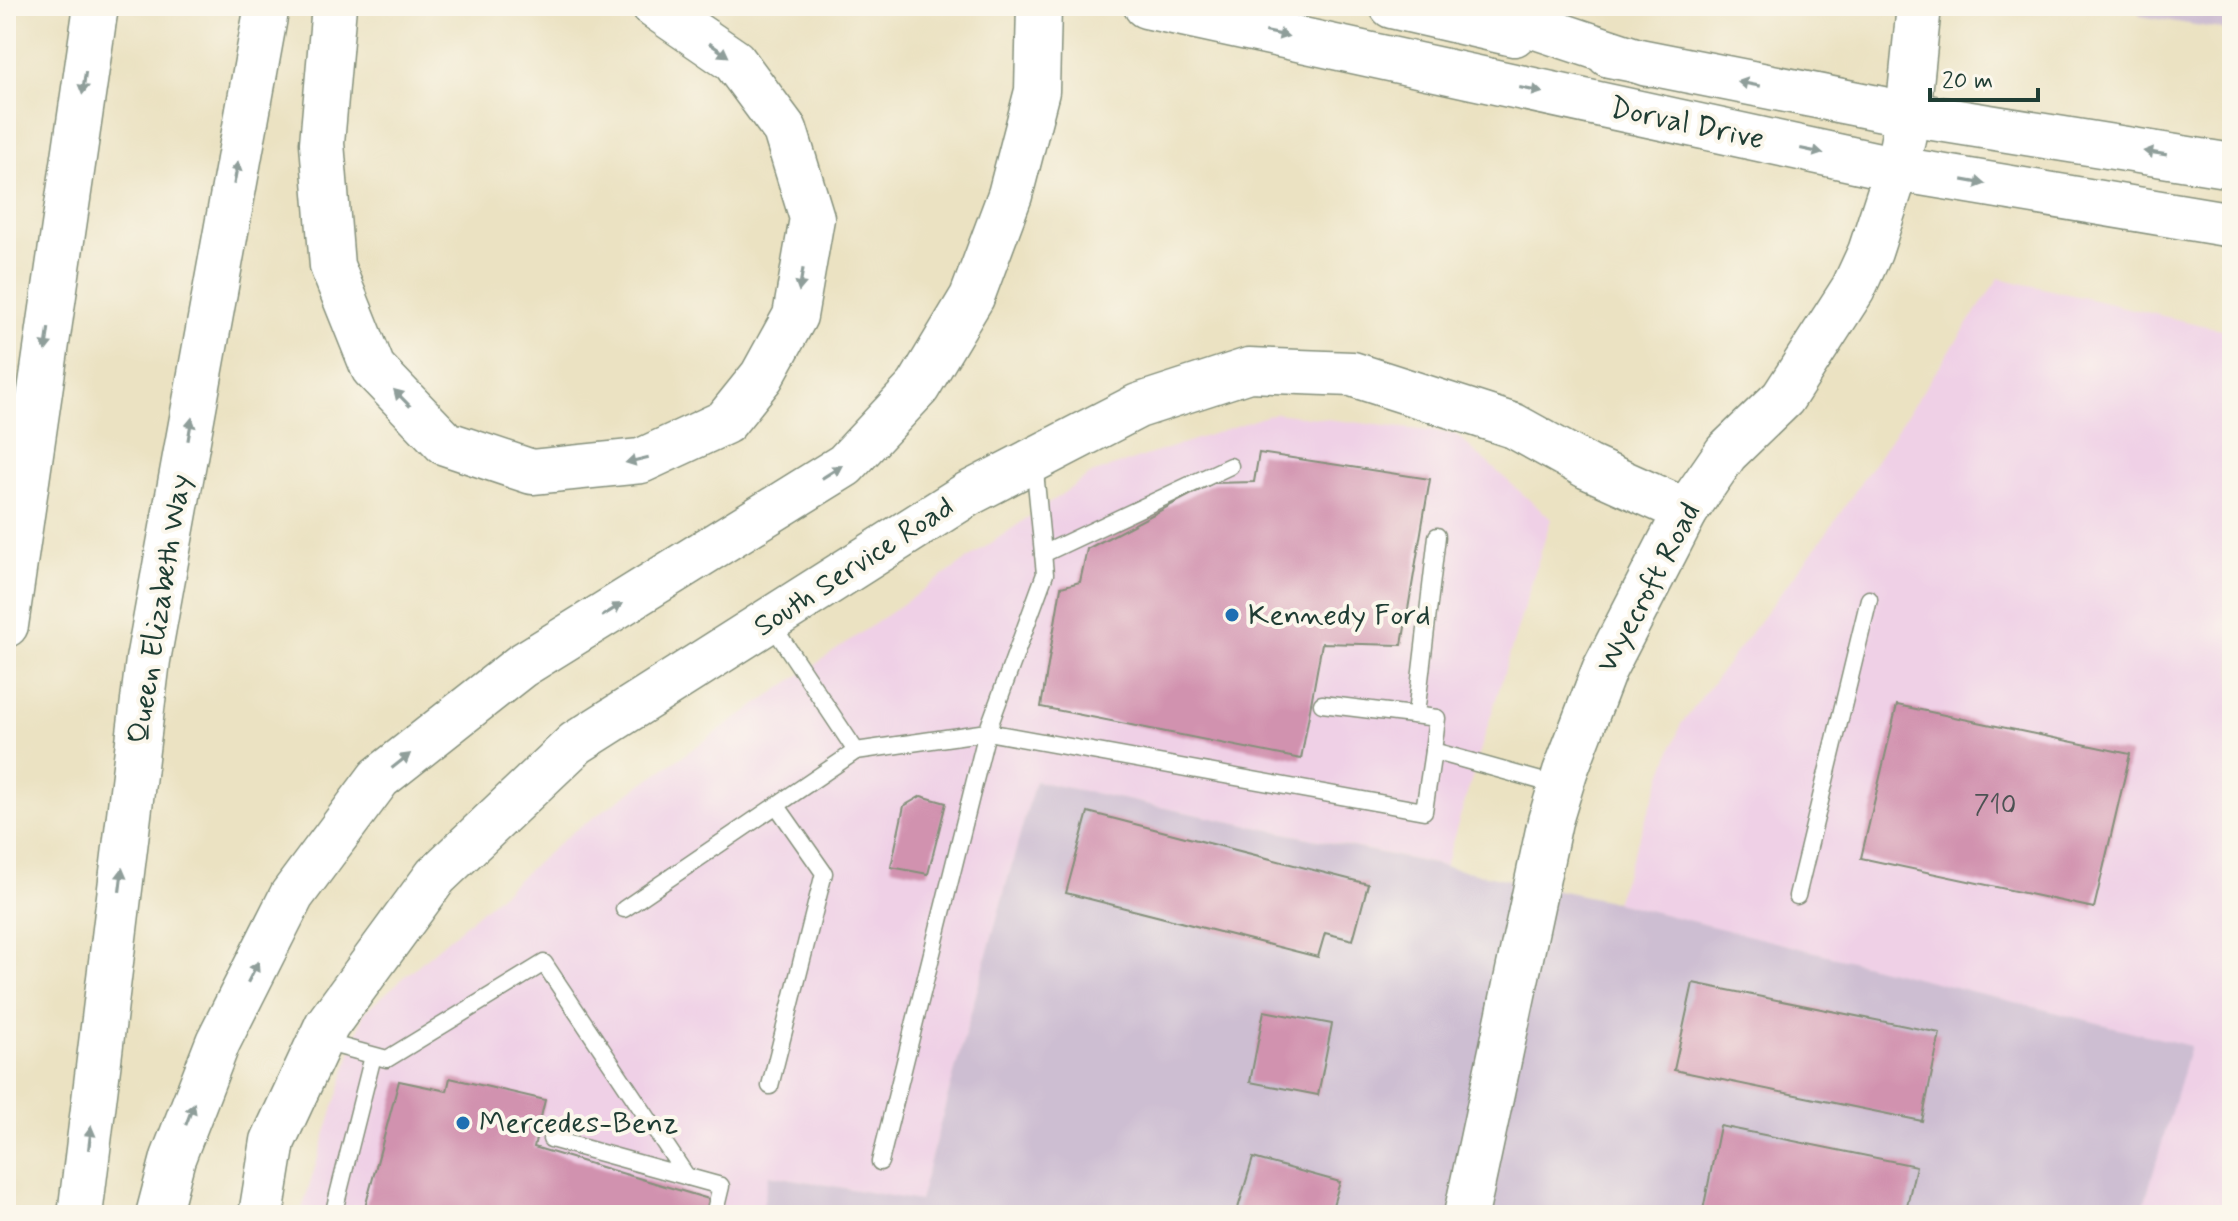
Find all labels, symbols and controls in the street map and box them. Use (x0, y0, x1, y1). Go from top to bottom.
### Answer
one-way arrow (1265, 28, 1290, 41)
one-way arrow (708, 42, 729, 57)
scale bar (1930, 52, 2038, 102)
text: 20 m (1942, 66, 1993, 97)
one-way arrow (77, 71, 90, 96)
one-way arrow (1737, 78, 1762, 90)
one-way arrow (1519, 84, 1544, 97)
street label: Dorval Drive (1606, 89, 1768, 159)
one-way arrow (1800, 145, 1825, 158)
one-way arrow (2142, 146, 2167, 159)
one-way arrow (231, 160, 243, 185)
one-way arrow (1961, 177, 1986, 189)
one-way arrow (795, 268, 807, 293)
one-way arrow (40, 328, 53, 353)
one-way arrow (393, 389, 412, 408)
one-way arrow (185, 416, 197, 441)
one-way arrow (624, 454, 649, 467)
one-way arrow (821, 466, 843, 480)
street label: Queen Elizabeth Way (119, 471, 201, 747)
street label: South Service Road (746, 488, 962, 646)
street label: Wyecroft Road (1588, 496, 1710, 680)
place label: Kennedy Ford (1248, 596, 1431, 635)
one-way arrow (601, 603, 623, 617)
marker: Kennedy Ford (1223, 606, 1241, 624)
one-way arrow (391, 753, 411, 770)
house number: 710 (1974, 789, 2016, 823)
one-way arrow (115, 867, 128, 892)
one-way arrow (246, 961, 259, 984)
one-way arrow (184, 1102, 197, 1126)
place label: Mercedes-Benz (479, 1104, 678, 1143)
marker: Mercedes-Benz (454, 1114, 472, 1132)
one-way arrow (83, 1125, 96, 1150)

